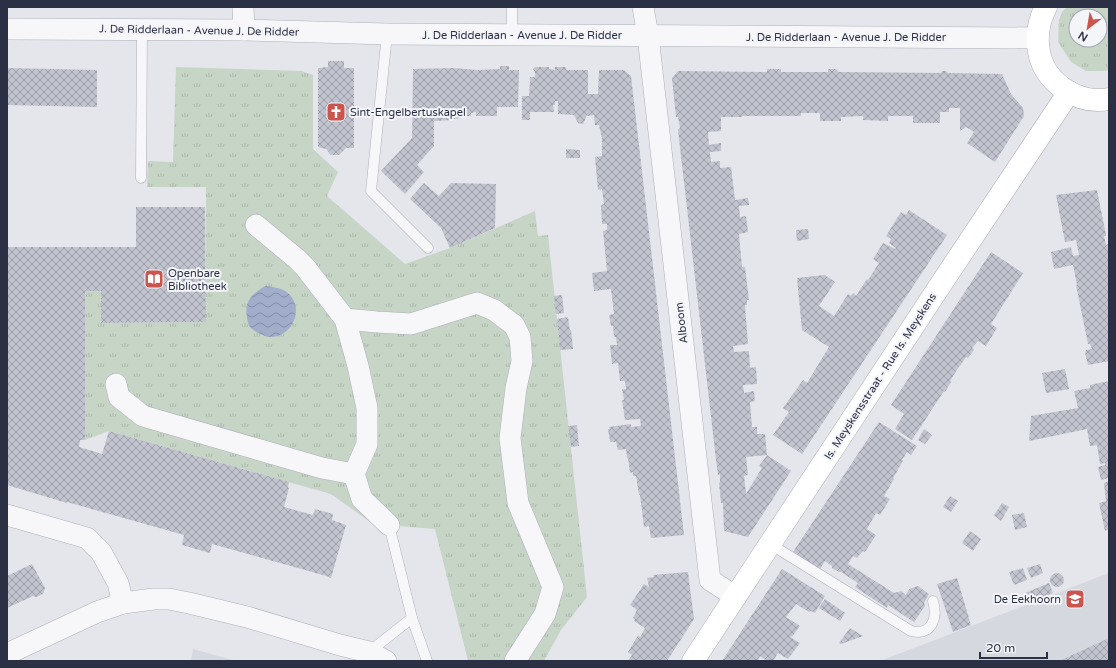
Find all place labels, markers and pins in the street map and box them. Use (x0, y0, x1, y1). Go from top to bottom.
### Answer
church icon: Sint-Engelbertuskapel (325, 101, 347, 123)
place label: Sint-Engelbertuskapel (350, 106, 466, 119)
place label: Openbare Bibliotheek (168, 267, 227, 293)
library icon: Openbare Bibliotheek (143, 268, 165, 290)
school or university icon: De Eekhoorn (1064, 588, 1086, 610)
place label: De Eekhoorn (994, 593, 1061, 606)

